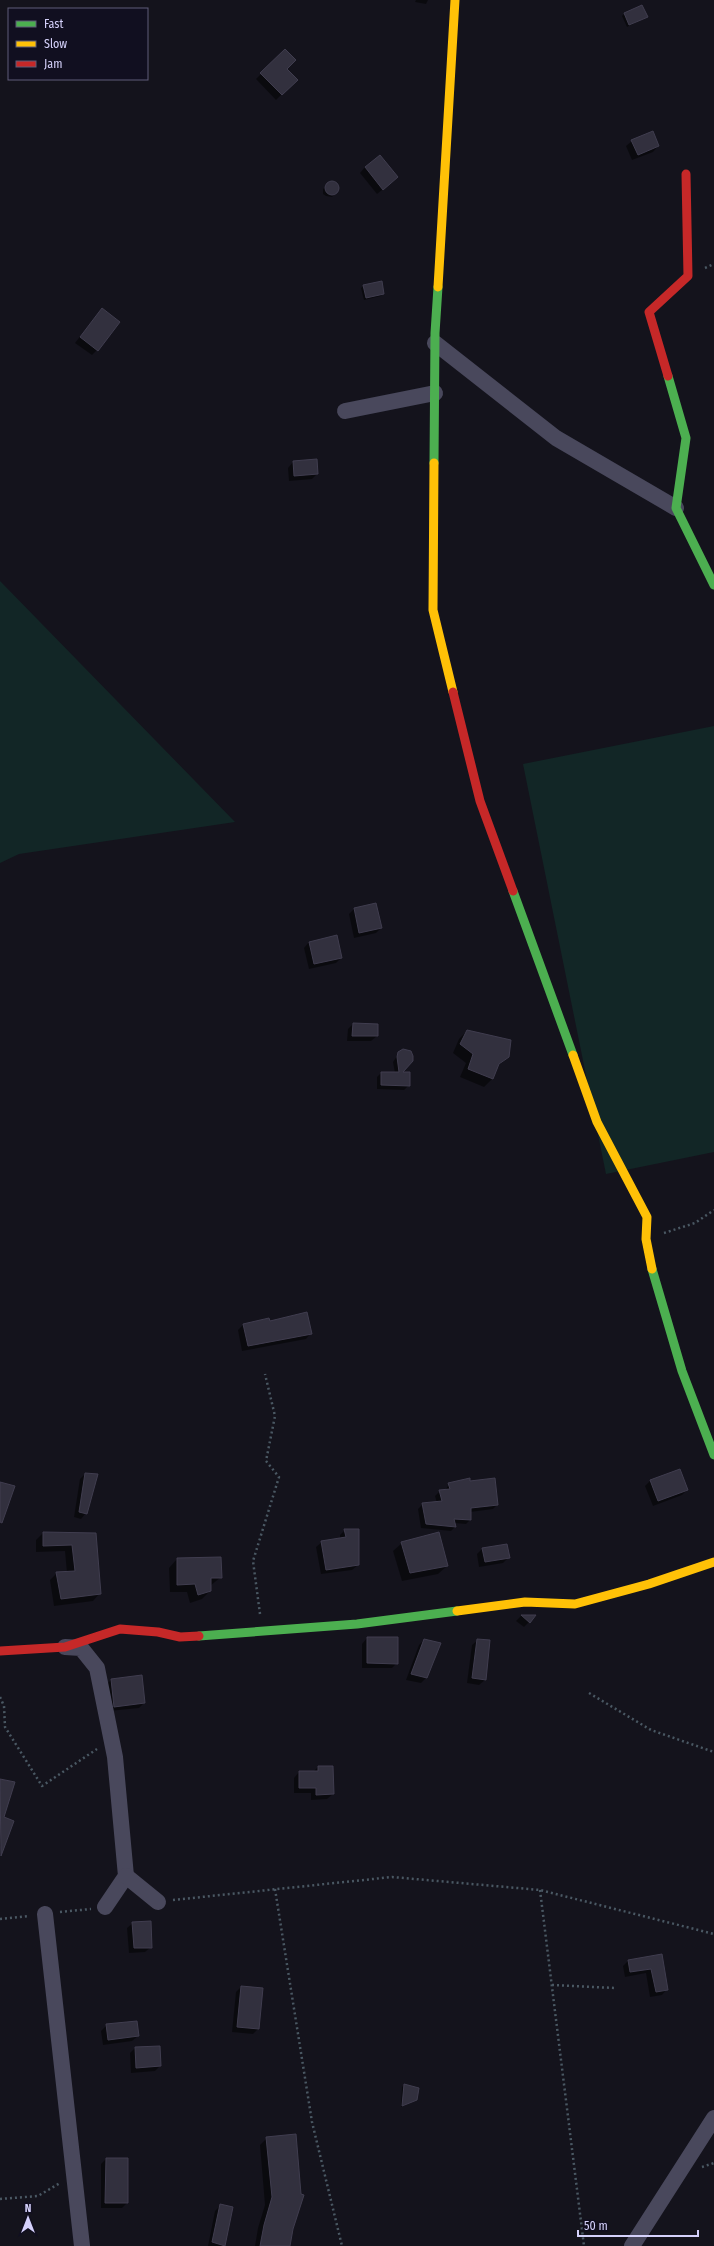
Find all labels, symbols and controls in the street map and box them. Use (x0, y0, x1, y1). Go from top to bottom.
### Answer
legend (8, 8, 148, 80)
text: Fast (44, 17, 63, 31)
text: Slow (44, 37, 67, 51)
text: Jam (44, 57, 62, 71)
north arrow (8, 2198, 48, 2238)
text: N (25, 2202, 31, 2215)
scale bar (578, 2212, 698, 2238)
text: 50 m (584, 2219, 608, 2233)

